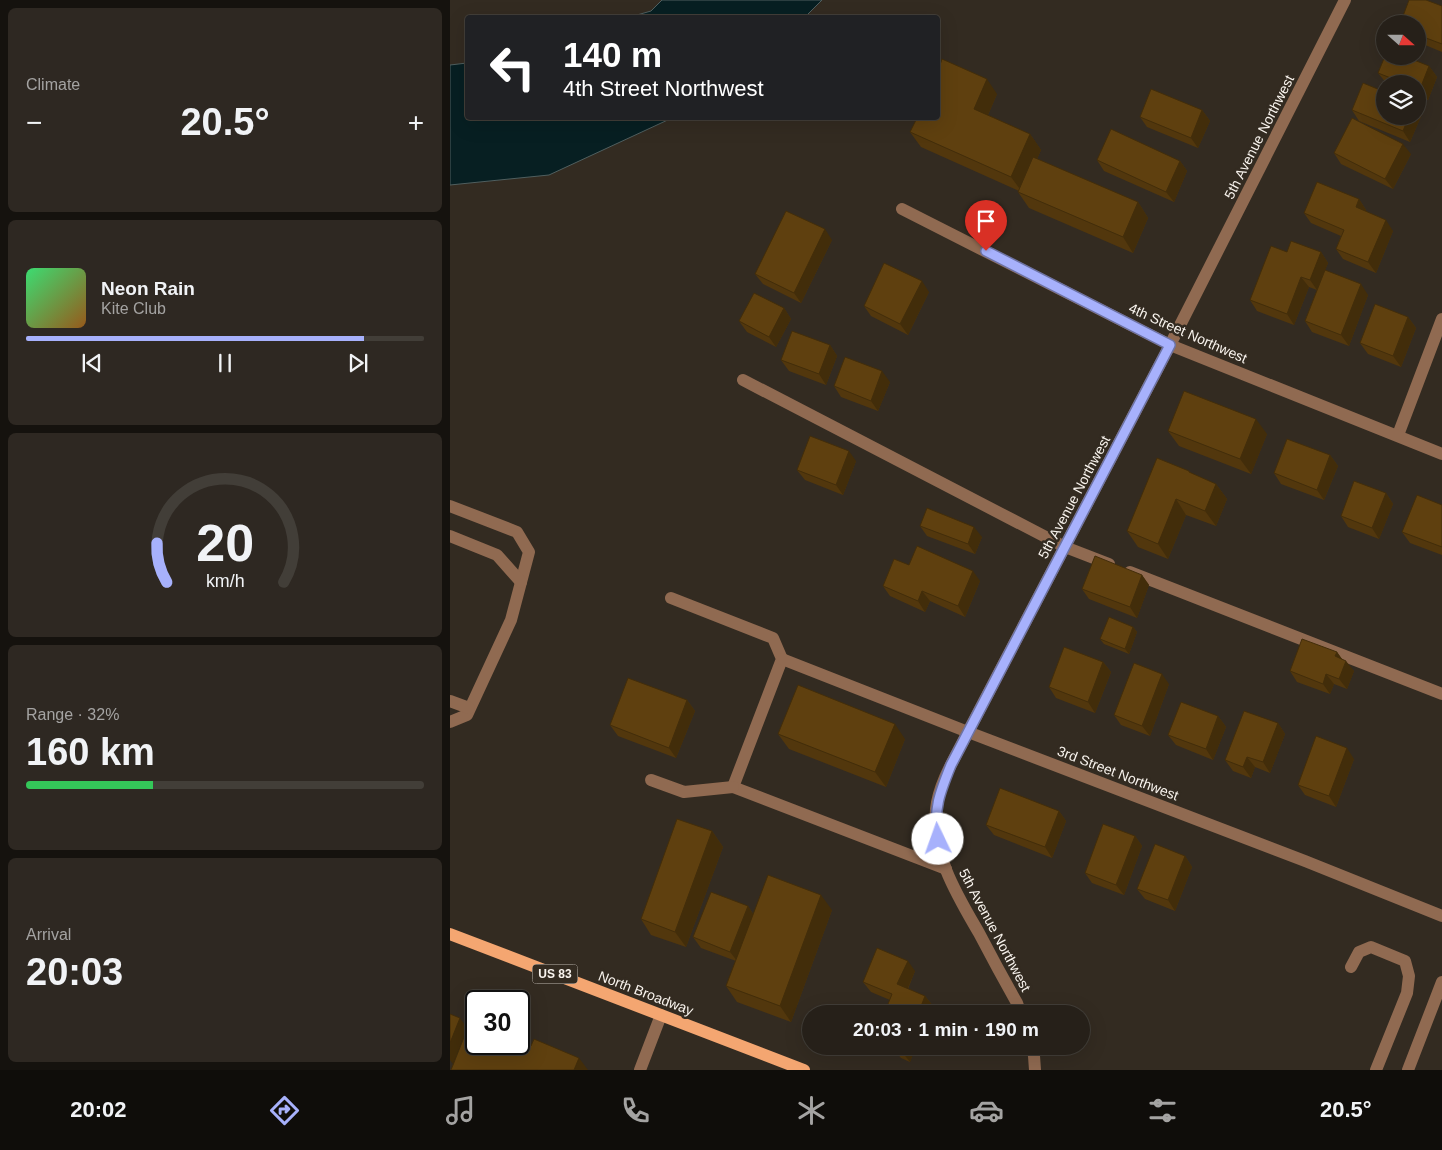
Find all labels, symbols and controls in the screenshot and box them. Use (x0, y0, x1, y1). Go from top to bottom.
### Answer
north arrow (1376, 15, 1426, 65)
map controls (1376, 15, 1426, 125)
icon: left (480, 35, 545, 100)
text: 140 m (563, 35, 662, 74)
street label: 5th Avenue Northwest (1221, 72, 1297, 202)
button: layers (1376, 75, 1426, 125)
text: Climate (26, 76, 80, 93)
text: 4th Street Northwest (563, 76, 764, 101)
text: 20.5° (180, 101, 270, 143)
text: − (26, 107, 42, 138)
text: + (408, 107, 424, 138)
pin (965, 200, 1007, 251)
icon: arrive (972, 207, 1000, 235)
text: Neon Rain (101, 278, 195, 299)
text: Kite Club (101, 300, 166, 317)
street label: 4th Street Northwest (1126, 300, 1250, 366)
icon: previous (78, 349, 106, 377)
icon: pause (211, 349, 239, 377)
icon: next (344, 349, 372, 377)
street label: 5th Avenue Northwest (1035, 433, 1113, 561)
text: 20 (196, 514, 254, 572)
text: km/h (206, 571, 244, 591)
text: Range · 32% (26, 706, 119, 723)
text: 160 km (26, 731, 155, 773)
street label: 3rd Street Northwest (1055, 743, 1181, 804)
position arrow (911, 812, 963, 864)
street label: 5th Avenue Northwest (956, 866, 1034, 994)
text: Arrival (26, 926, 71, 943)
text: 20:03 (26, 951, 123, 993)
road number: US 83 (532, 964, 578, 984)
street label: North Broadway (596, 968, 696, 1018)
speed limit sign: 30 (465, 990, 530, 1055)
text: 20:03 · 1 min · 190 m (853, 1019, 1039, 1040)
icon: directions (267, 1093, 302, 1128)
icon: music (443, 1093, 478, 1128)
icon: phone (618, 1093, 653, 1128)
icon: climate (794, 1093, 829, 1128)
icon: car (969, 1093, 1004, 1128)
icon: filters (1145, 1093, 1180, 1128)
text: 20:02 (70, 1097, 127, 1122)
text: 20.5° (1320, 1097, 1372, 1122)

